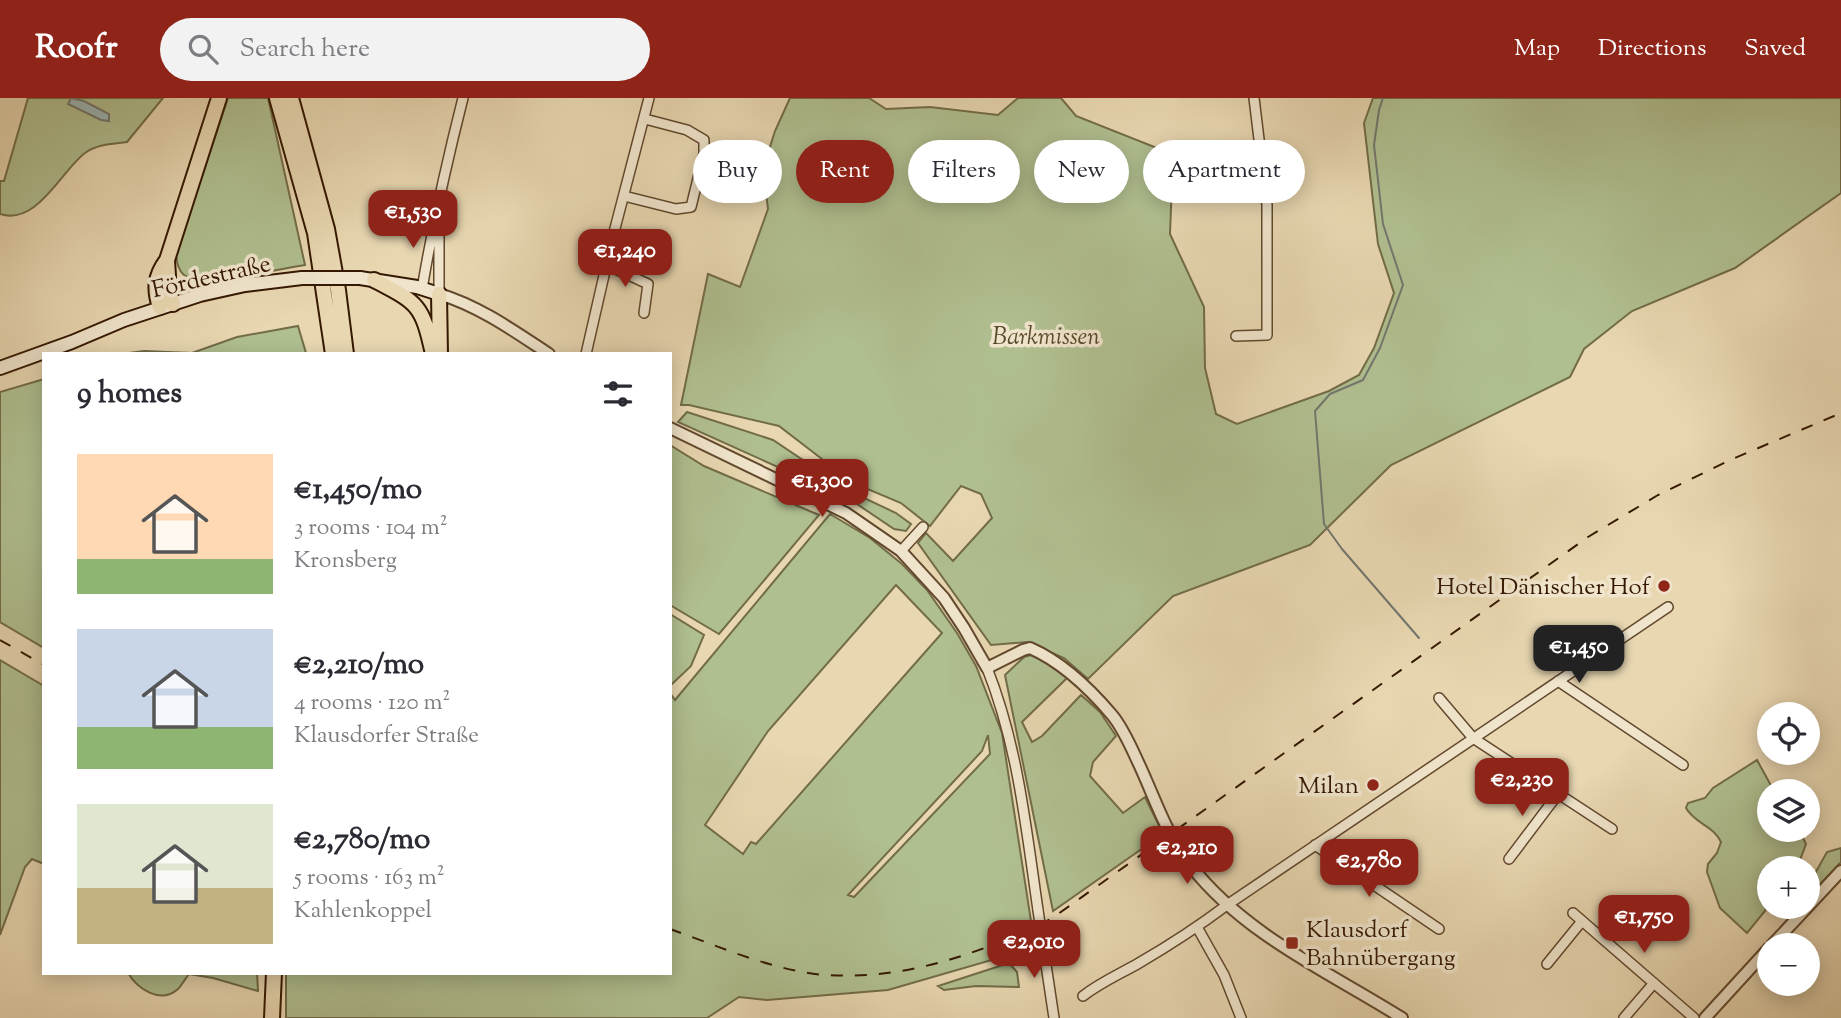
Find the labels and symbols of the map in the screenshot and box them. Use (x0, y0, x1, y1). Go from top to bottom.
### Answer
pin: €1,530 (356, 190, 470, 250)
pin: €1,240 (568, 230, 682, 289)
street label: Fördestraße (149, 248, 274, 308)
park label: Barkmissen (992, 321, 1100, 355)
pin: €1,300 (765, 460, 879, 519)
place label: Hotel Dänischer Hof (1436, 571, 1652, 605)
marker: Hotel Dänischer Hof (1656, 578, 1672, 594)
pin: €1,450 (1522, 626, 1636, 685)
pin: €2,230 (1465, 758, 1579, 818)
place label: Milan (1298, 770, 1359, 804)
marker: Milan (1365, 777, 1381, 793)
pin: €2,210 (1130, 826, 1244, 886)
pin: €2,780 (1312, 840, 1426, 899)
pin: €1,750 (1587, 896, 1701, 955)
place label: Klausdorf Bahnübergang (1306, 914, 1456, 976)
pin: €2,010 (977, 920, 1091, 980)
marker: Klausdorf Bahnübergang (1284, 935, 1300, 951)

